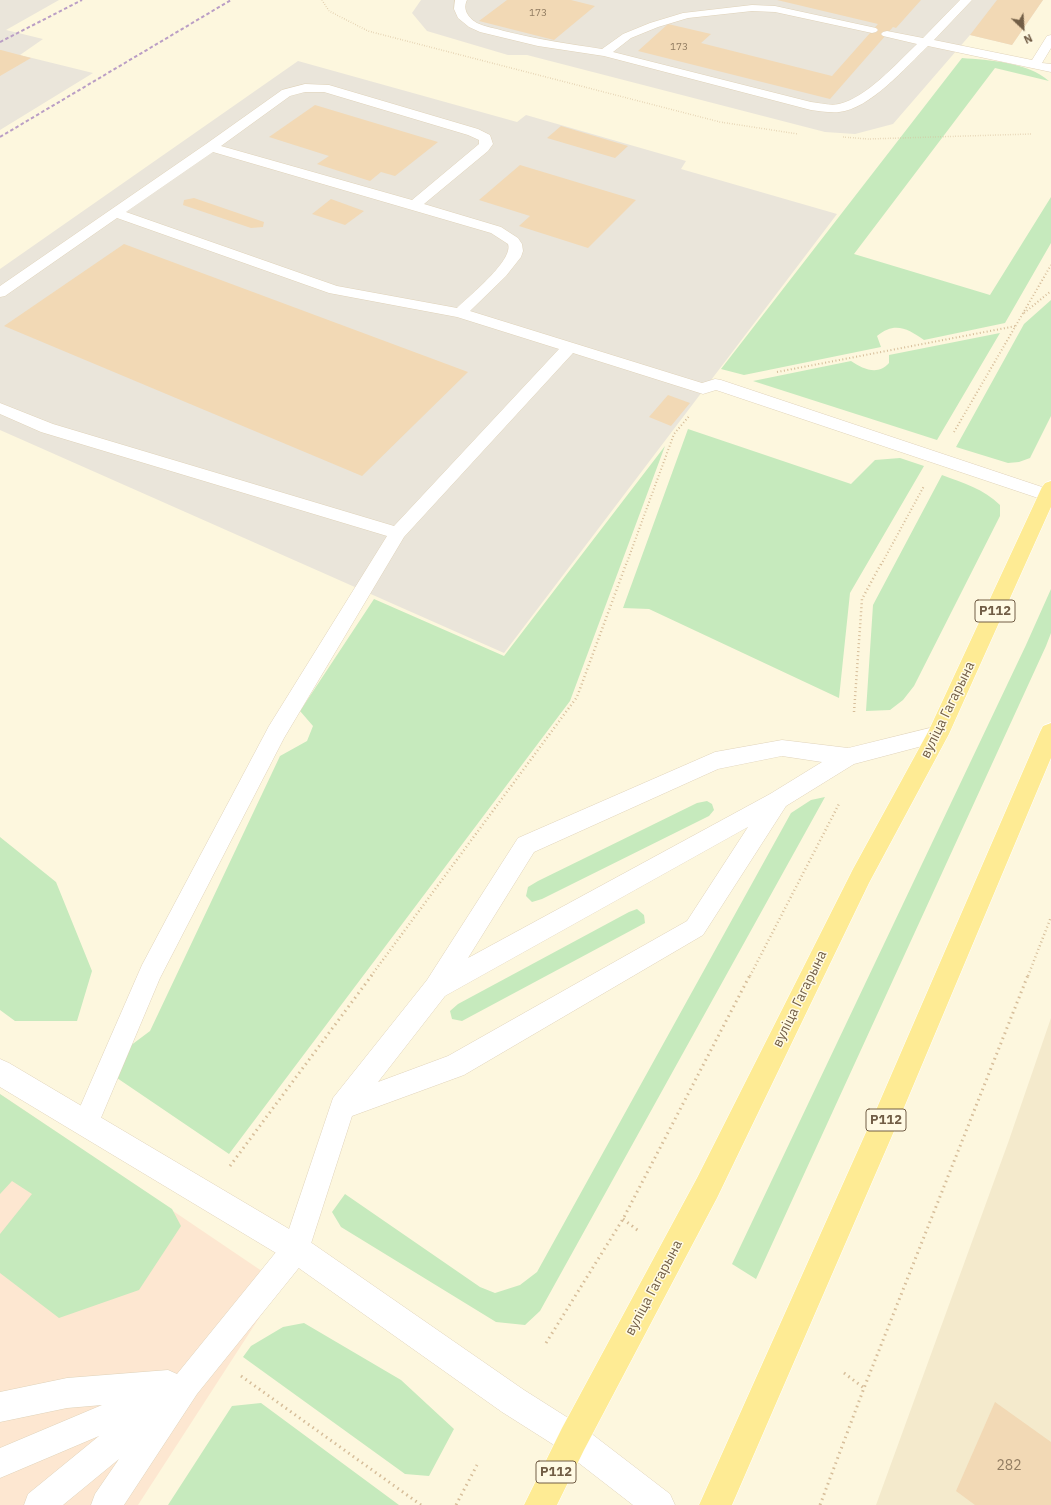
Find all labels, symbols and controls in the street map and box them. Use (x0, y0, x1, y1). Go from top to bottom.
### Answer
house number: 173 (529, 7, 547, 19)
north arrow (1003, 8, 1043, 48)
text: N (1022, 31, 1035, 47)
house number: 173 (670, 41, 688, 53)
road number: Р112 (975, 600, 1015, 622)
street label: вуліца Гагарына (917, 659, 979, 761)
street label: вуліца Гагарына (769, 948, 831, 1050)
road number: Р112 (866, 1109, 906, 1131)
street label: вуліца Гагарына (622, 1237, 686, 1339)
house number: 282 (996, 1458, 1022, 1474)
road number: Р112 (536, 1461, 576, 1483)

